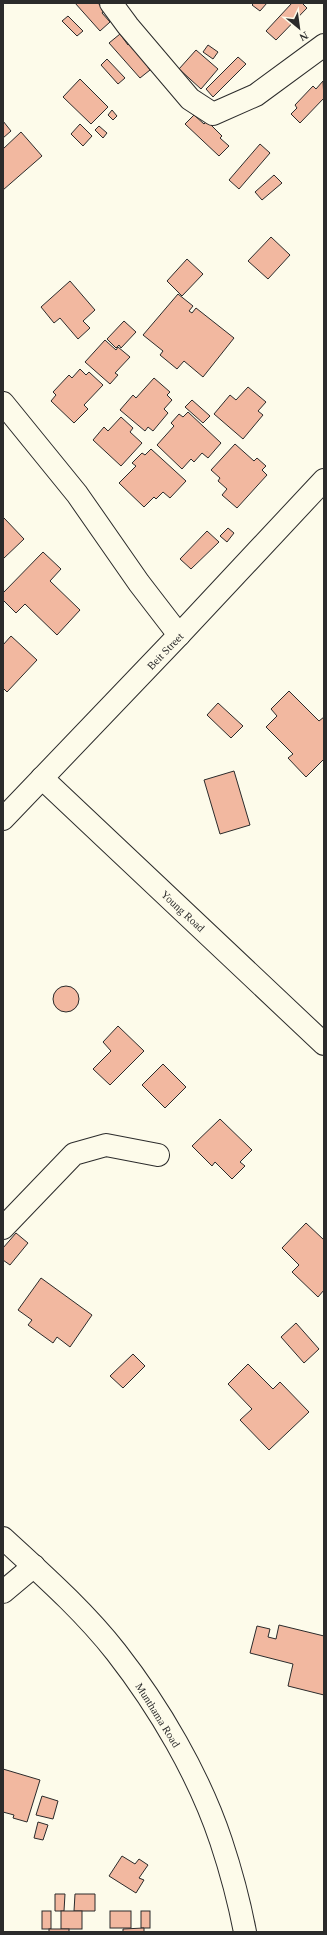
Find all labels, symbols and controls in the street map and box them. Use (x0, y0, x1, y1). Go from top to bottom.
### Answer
north arrow (279, 8, 319, 48)
text: N (297, 30, 310, 44)
street label: Beit Street (144, 630, 186, 672)
street label: Young Road (159, 888, 208, 934)
street label: Munthama Road (133, 1681, 183, 1750)

